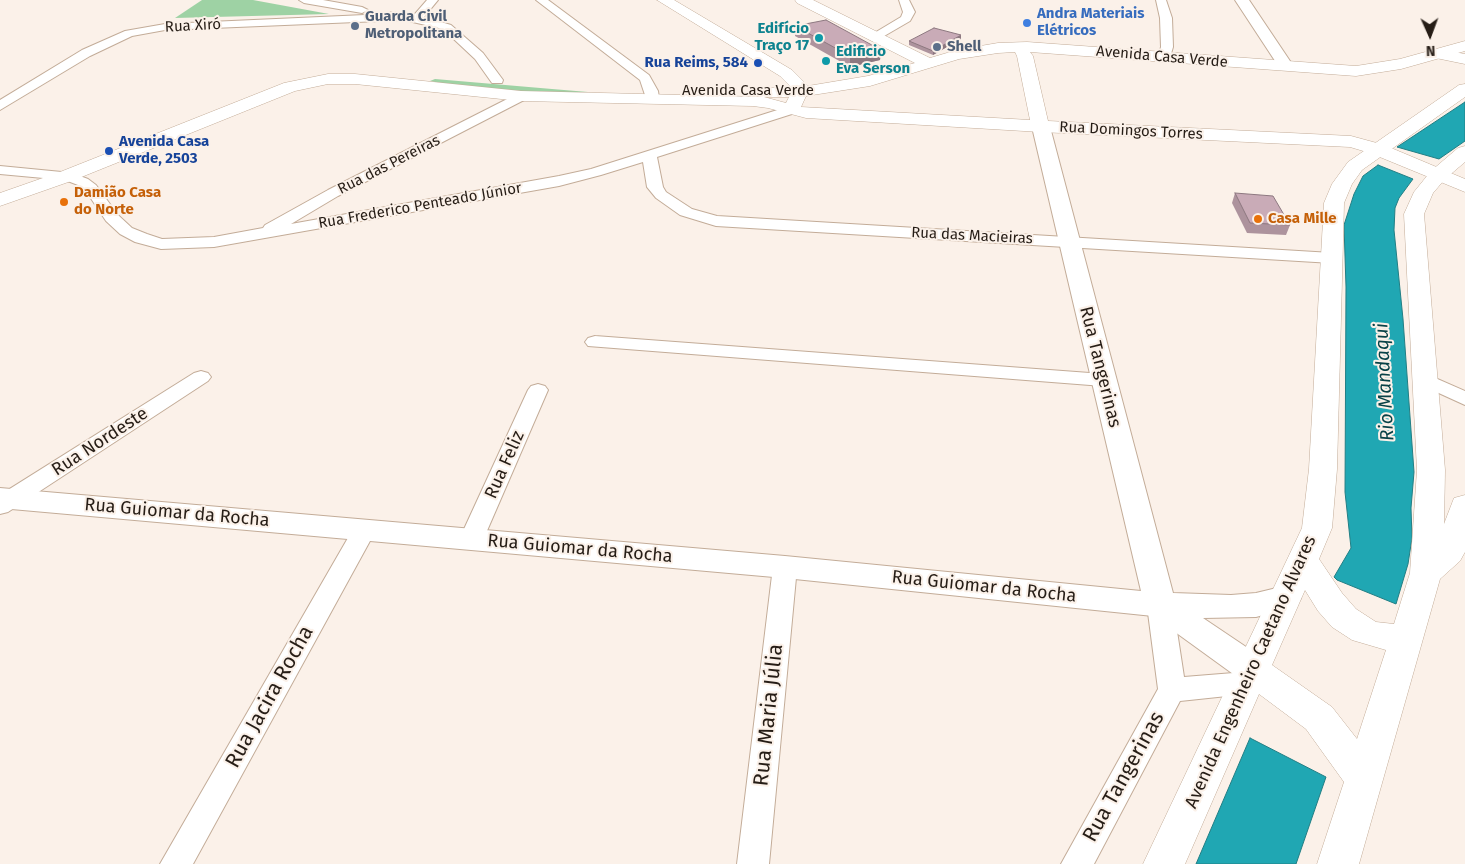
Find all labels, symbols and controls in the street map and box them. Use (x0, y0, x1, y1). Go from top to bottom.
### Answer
place label: Andra Materiais Elétricos (1037, 5, 1145, 40)
place label: Guarda Civil Metropolitana (365, 8, 462, 43)
north arrow (1405, 10, 1455, 60)
street label: Rua Xiró (164, 16, 222, 36)
marker: Andra Materiais Elétricos (1021, 17, 1033, 29)
marker: Guarda Civil Metropolitana (349, 20, 361, 32)
place label: Edifício Traço 17 (754, 20, 809, 55)
marker: Edifício Traço 17 (813, 32, 825, 44)
place label: Shell (947, 38, 981, 56)
marker: Shell (931, 41, 943, 53)
street label: Avenida Casa Verde (1095, 42, 1229, 72)
text: N (1426, 42, 1435, 59)
place label: Edificio Eva Serson (836, 43, 910, 78)
place label: Rua Reims, 584 (645, 54, 748, 72)
marker: Edificio Eva Serson (820, 55, 832, 67)
marker: Rua Reims, 584 (752, 57, 764, 69)
street label: Avenida Casa Verde (682, 82, 814, 100)
street label: Rua Domingos Torres (1059, 118, 1203, 144)
street label: Rua das Pereiras (335, 131, 443, 199)
place label: Avenida Casa Verde, 2503 (119, 133, 209, 168)
marker: Avenida Casa Verde, 2503 (103, 145, 115, 157)
street label: Rua Frederico Penteado Júnior (317, 179, 523, 233)
place label: Damião Casa do Norte (74, 184, 161, 219)
marker: Damião Casa do Norte (58, 196, 70, 208)
place label: Casa Mille (1268, 210, 1337, 228)
marker: Casa Mille (1252, 213, 1264, 225)
street label: Rua das Macieiras (911, 224, 1033, 248)
street label: Rua Tangerinas (1075, 304, 1125, 430)
water label: Rio Mandaqui (1371, 322, 1399, 442)
street label: Rua Nordeste (48, 403, 152, 481)
street label: Rua Feliz (480, 428, 530, 502)
street label: Rua Guiomar da Rocha (84, 494, 270, 532)
street label: Rua Guiomar da Rocha (487, 530, 673, 568)
street label: Avenida Engenheiro Caetano Alvares (1181, 532, 1321, 812)
street label: Rua Guiomar da Rocha (891, 567, 1077, 607)
street label: Rua Jacira Rocha (221, 622, 319, 772)
street label: Rua Maria Júlia (749, 643, 789, 787)
street label: Rua Tangerinas (1078, 708, 1170, 846)

